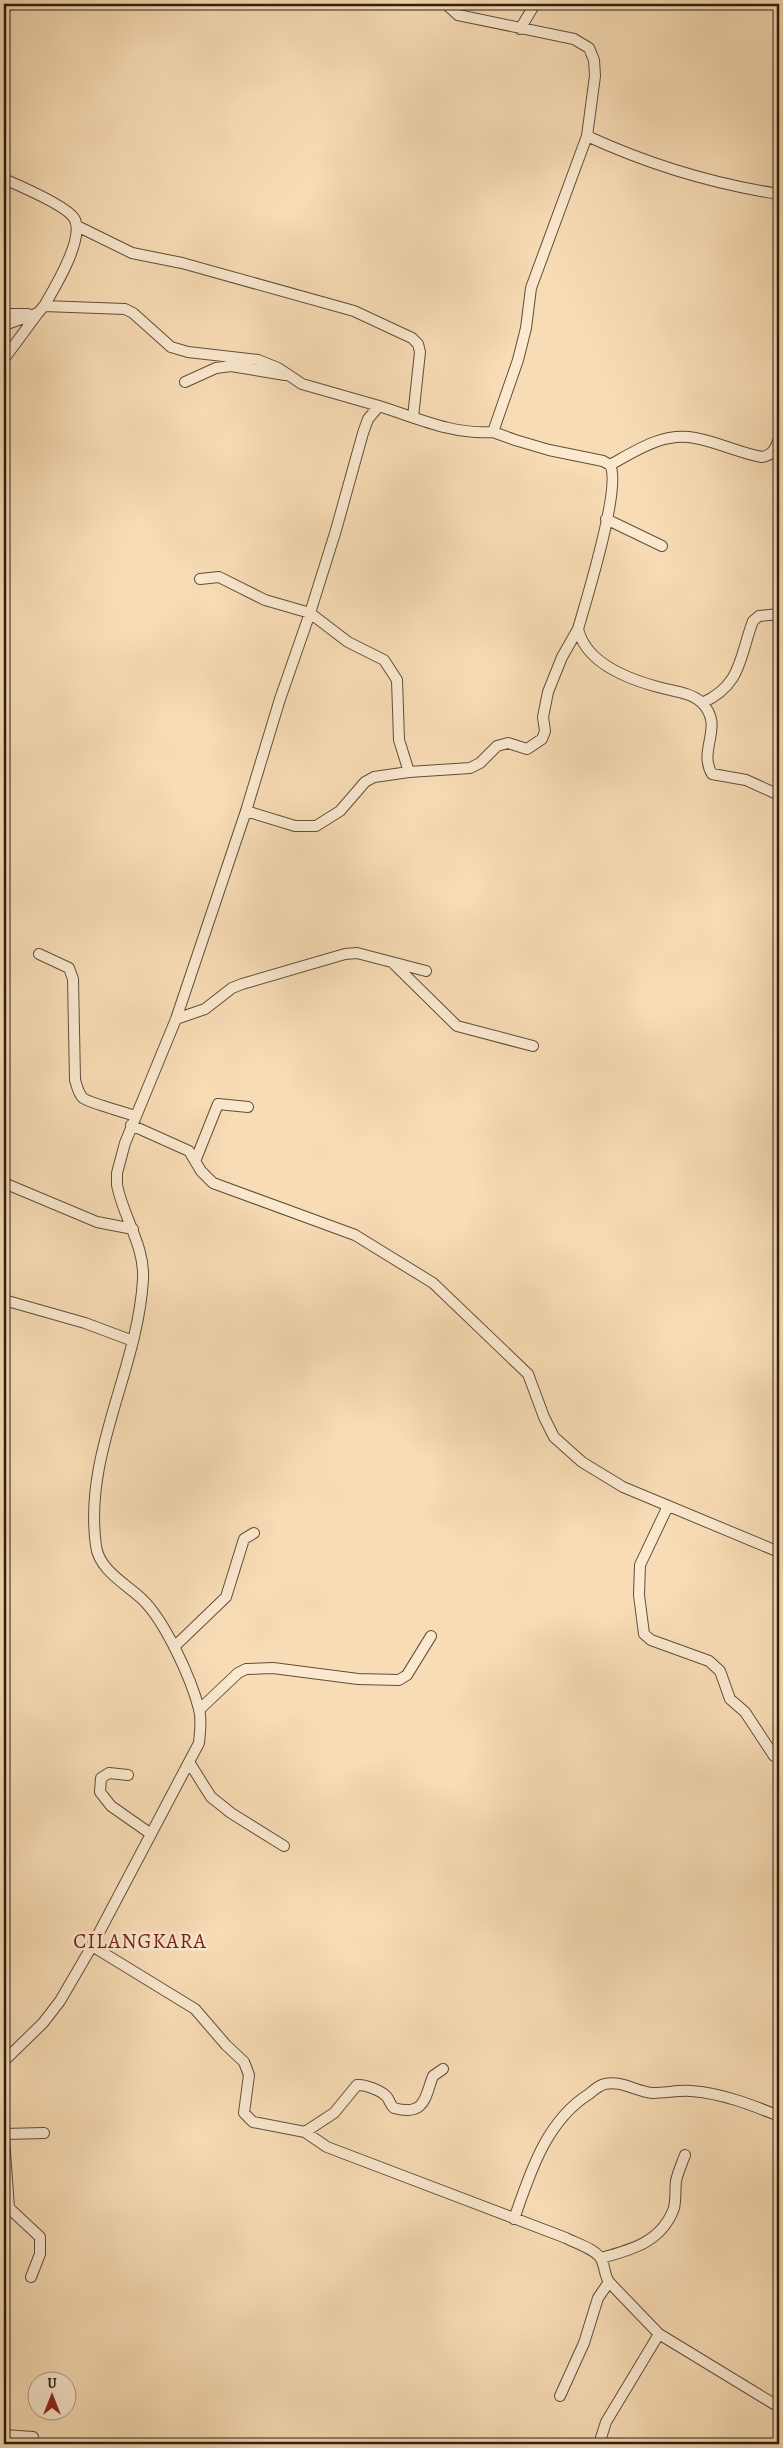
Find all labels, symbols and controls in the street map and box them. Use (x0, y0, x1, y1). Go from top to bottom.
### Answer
district label: CILANGKARA (73, 1927, 207, 1955)
north arrow (28, 2370, 78, 2420)
text: U (47, 2374, 57, 2393)

